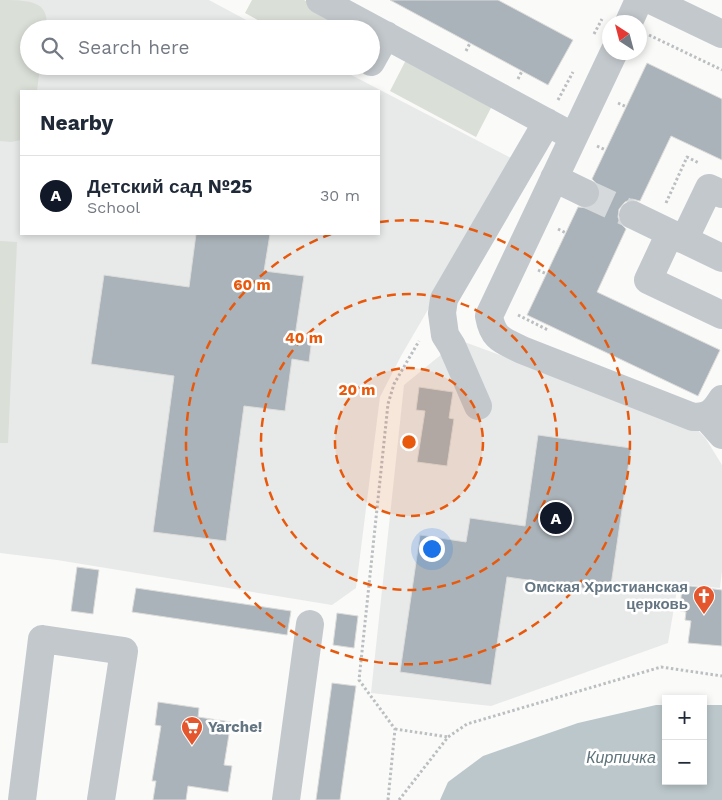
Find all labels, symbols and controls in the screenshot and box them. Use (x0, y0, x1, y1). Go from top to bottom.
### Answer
north arrow (602, 15, 647, 60)
search box (20, 20, 380, 75)
icon: search (38, 34, 66, 62)
text: Search here (78, 36, 189, 59)
text: Nearby (40, 110, 113, 135)
text: Детский сад №25 (87, 175, 252, 198)
text: A (51, 186, 61, 205)
text: 30 m (320, 186, 360, 205)
text: School (87, 198, 140, 217)
text: 60 m (233, 276, 271, 294)
text: 40 m (285, 329, 323, 347)
text: 20 m (338, 381, 376, 399)
centre of rings (400, 433, 418, 451)
pin: A (540, 499, 572, 537)
your location (419, 536, 445, 562)
place label: Омская Христианская церковь (525, 578, 688, 613)
church icon: Омская Христианская церковь (692, 584, 716, 615)
map controls (662, 695, 707, 785)
button: + (662, 695, 707, 740)
supermarket icon: Yarche! (180, 715, 204, 746)
place label: Yarche! (208, 718, 262, 736)
button: − (662, 740, 707, 785)
water label: Кирпичка (586, 748, 656, 767)

